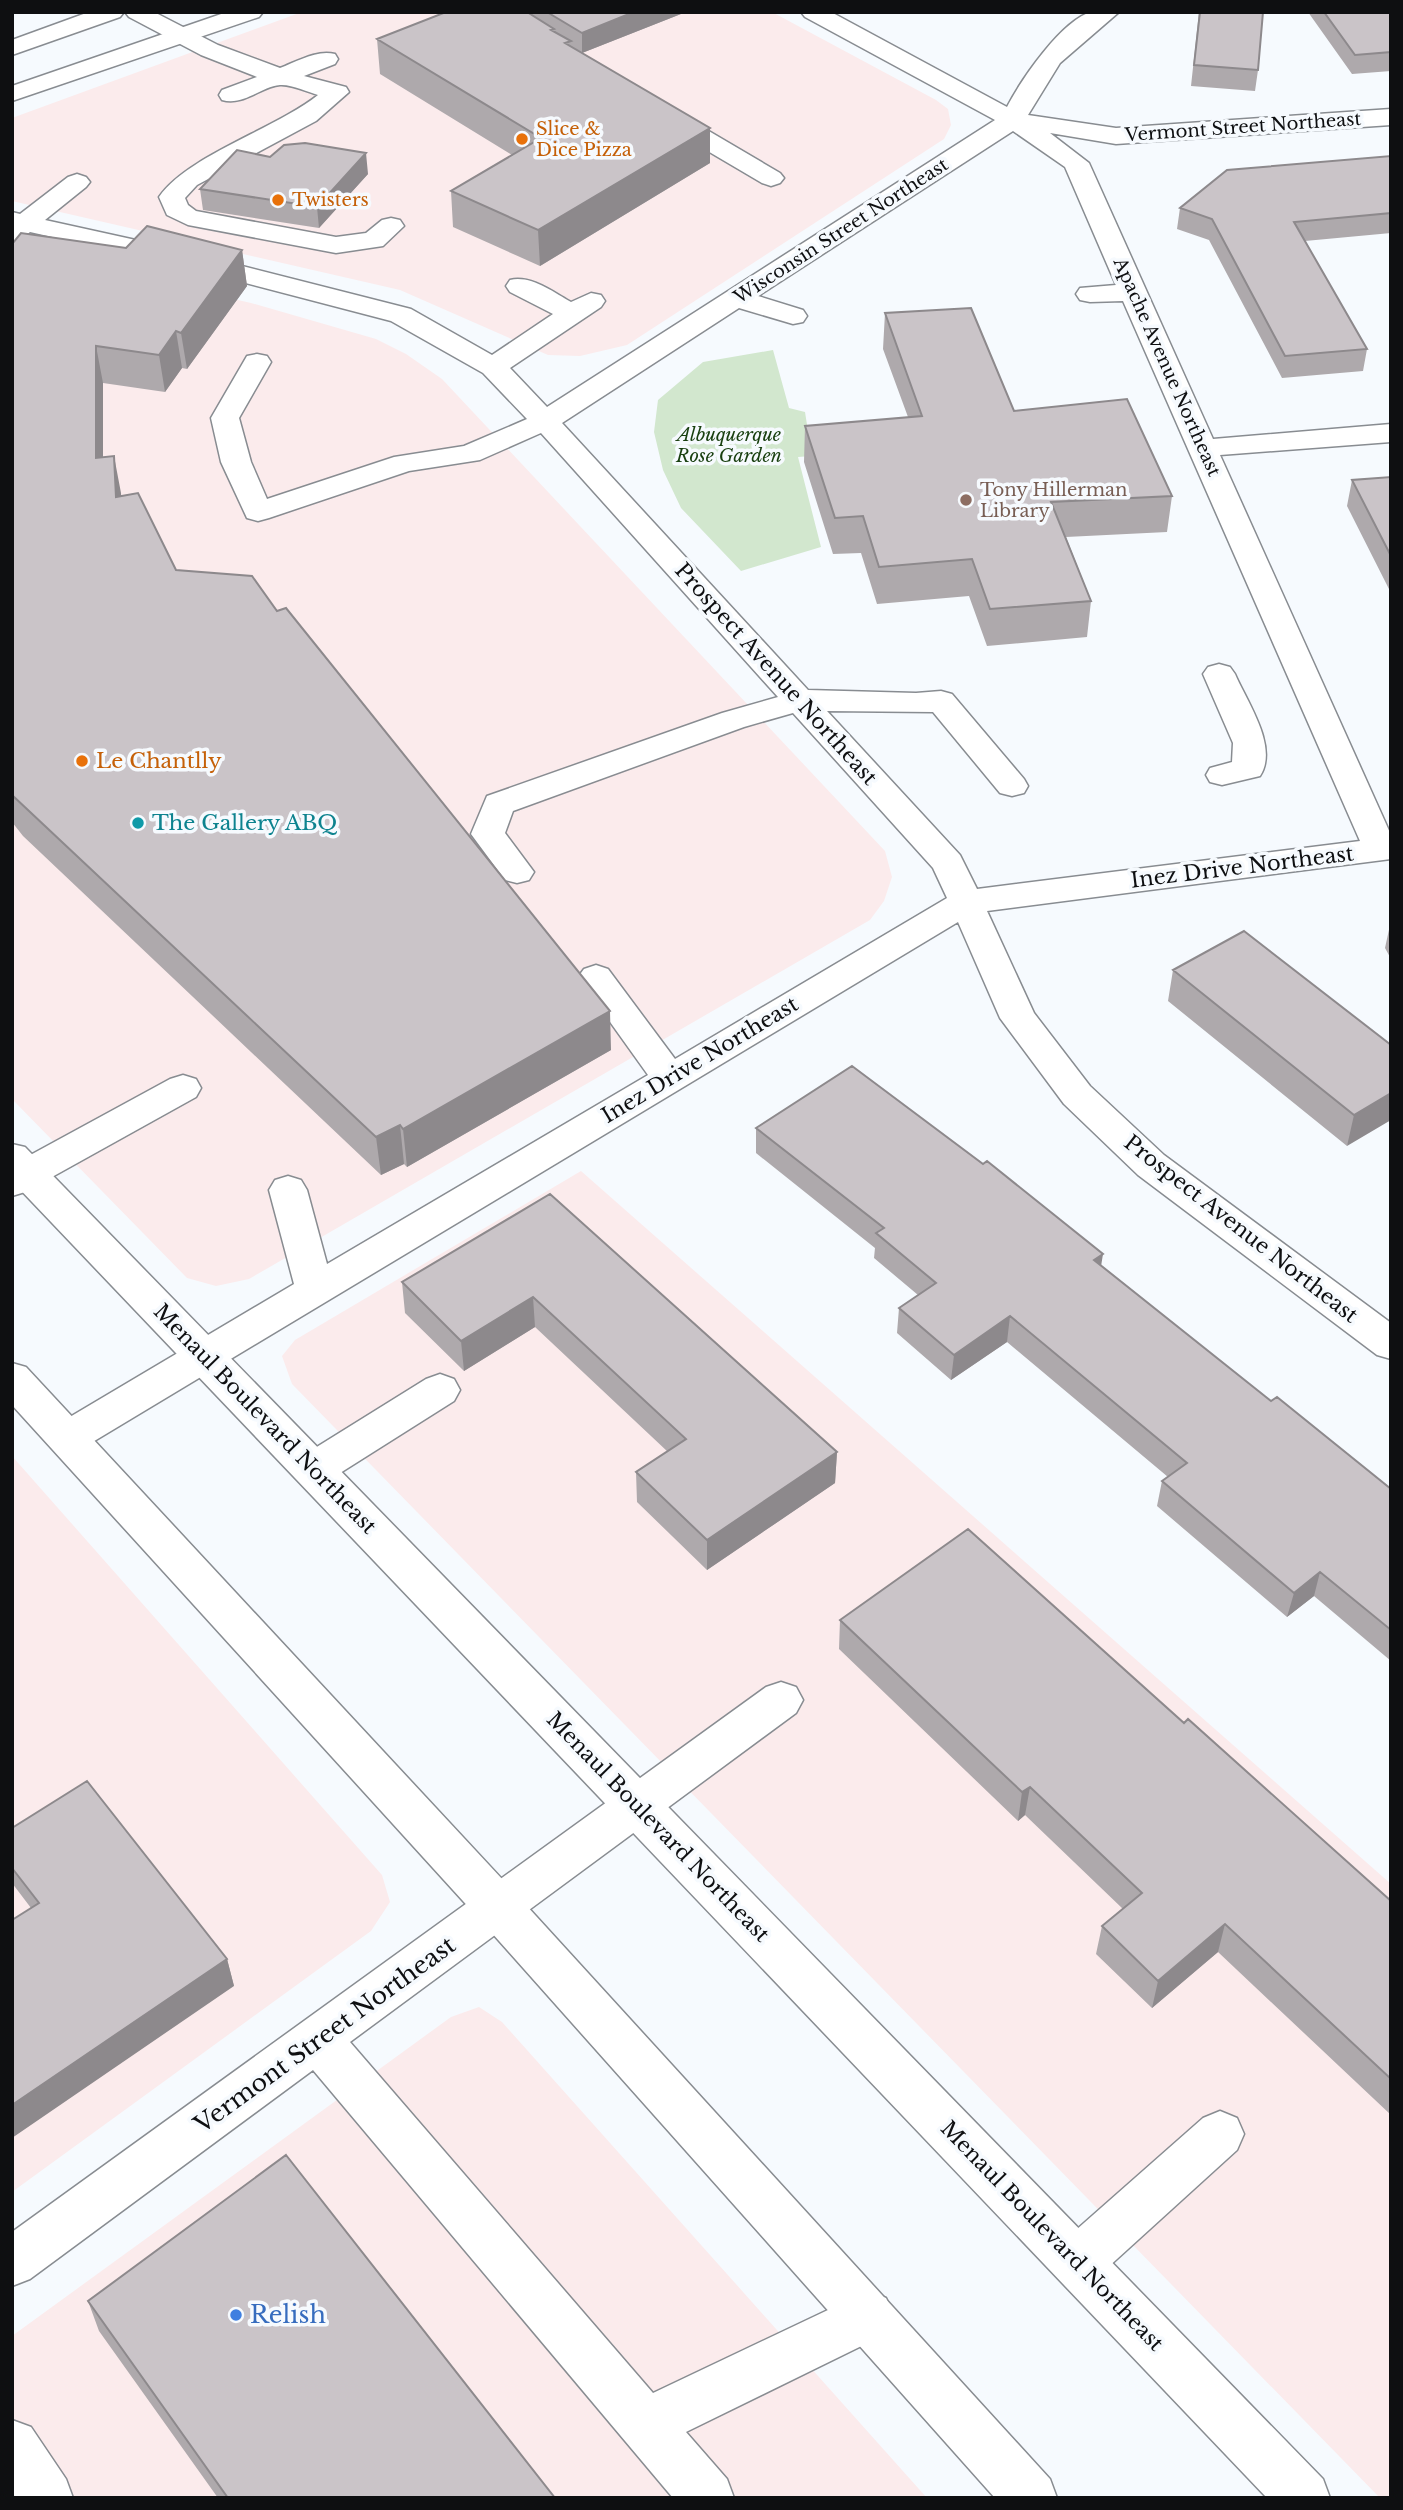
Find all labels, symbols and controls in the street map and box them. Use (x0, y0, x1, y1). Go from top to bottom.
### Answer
street label: Vermont Street Northeast (1123, 108, 1362, 146)
place label: Slice & Dice Pizza (536, 118, 632, 161)
marker: Slice & Dice Pizza (514, 131, 530, 147)
street label: Wisconsin Street Northeast (729, 153, 952, 309)
place label: Twisters (292, 189, 369, 211)
marker: Twisters (270, 192, 286, 208)
street label: Apache Avenue Northeast (1108, 253, 1225, 480)
park label: Albuquerque Rose Garden (675, 424, 782, 467)
place label: Tony Hillerman Library (980, 479, 1127, 522)
marker: Tony Hillerman Library (958, 492, 974, 508)
street label: Prospect Avenue Northeast (669, 558, 883, 790)
place label: Le Chantlly (96, 748, 222, 774)
marker: Le Chantlly (74, 753, 90, 769)
place label: The Gallery ABQ (152, 810, 337, 836)
marker: The Gallery ABQ (130, 815, 146, 831)
street label: Inez Drive Northeast (1129, 840, 1355, 894)
street label: Inez Drive Northeast (597, 991, 803, 1129)
street label: Prospect Avenue Northeast (1119, 1130, 1363, 1328)
street label: Menaul Boulevard Northeast (148, 1299, 382, 1539)
street label: Menaul Boulevard Northeast (541, 1707, 775, 1947)
street label: Vermont Street Northeast (188, 1930, 461, 2140)
street label: Menaul Boulevard Northeast (935, 2116, 1169, 2356)
place label: Relish (250, 2300, 326, 2329)
marker: Relish (228, 2307, 244, 2323)

